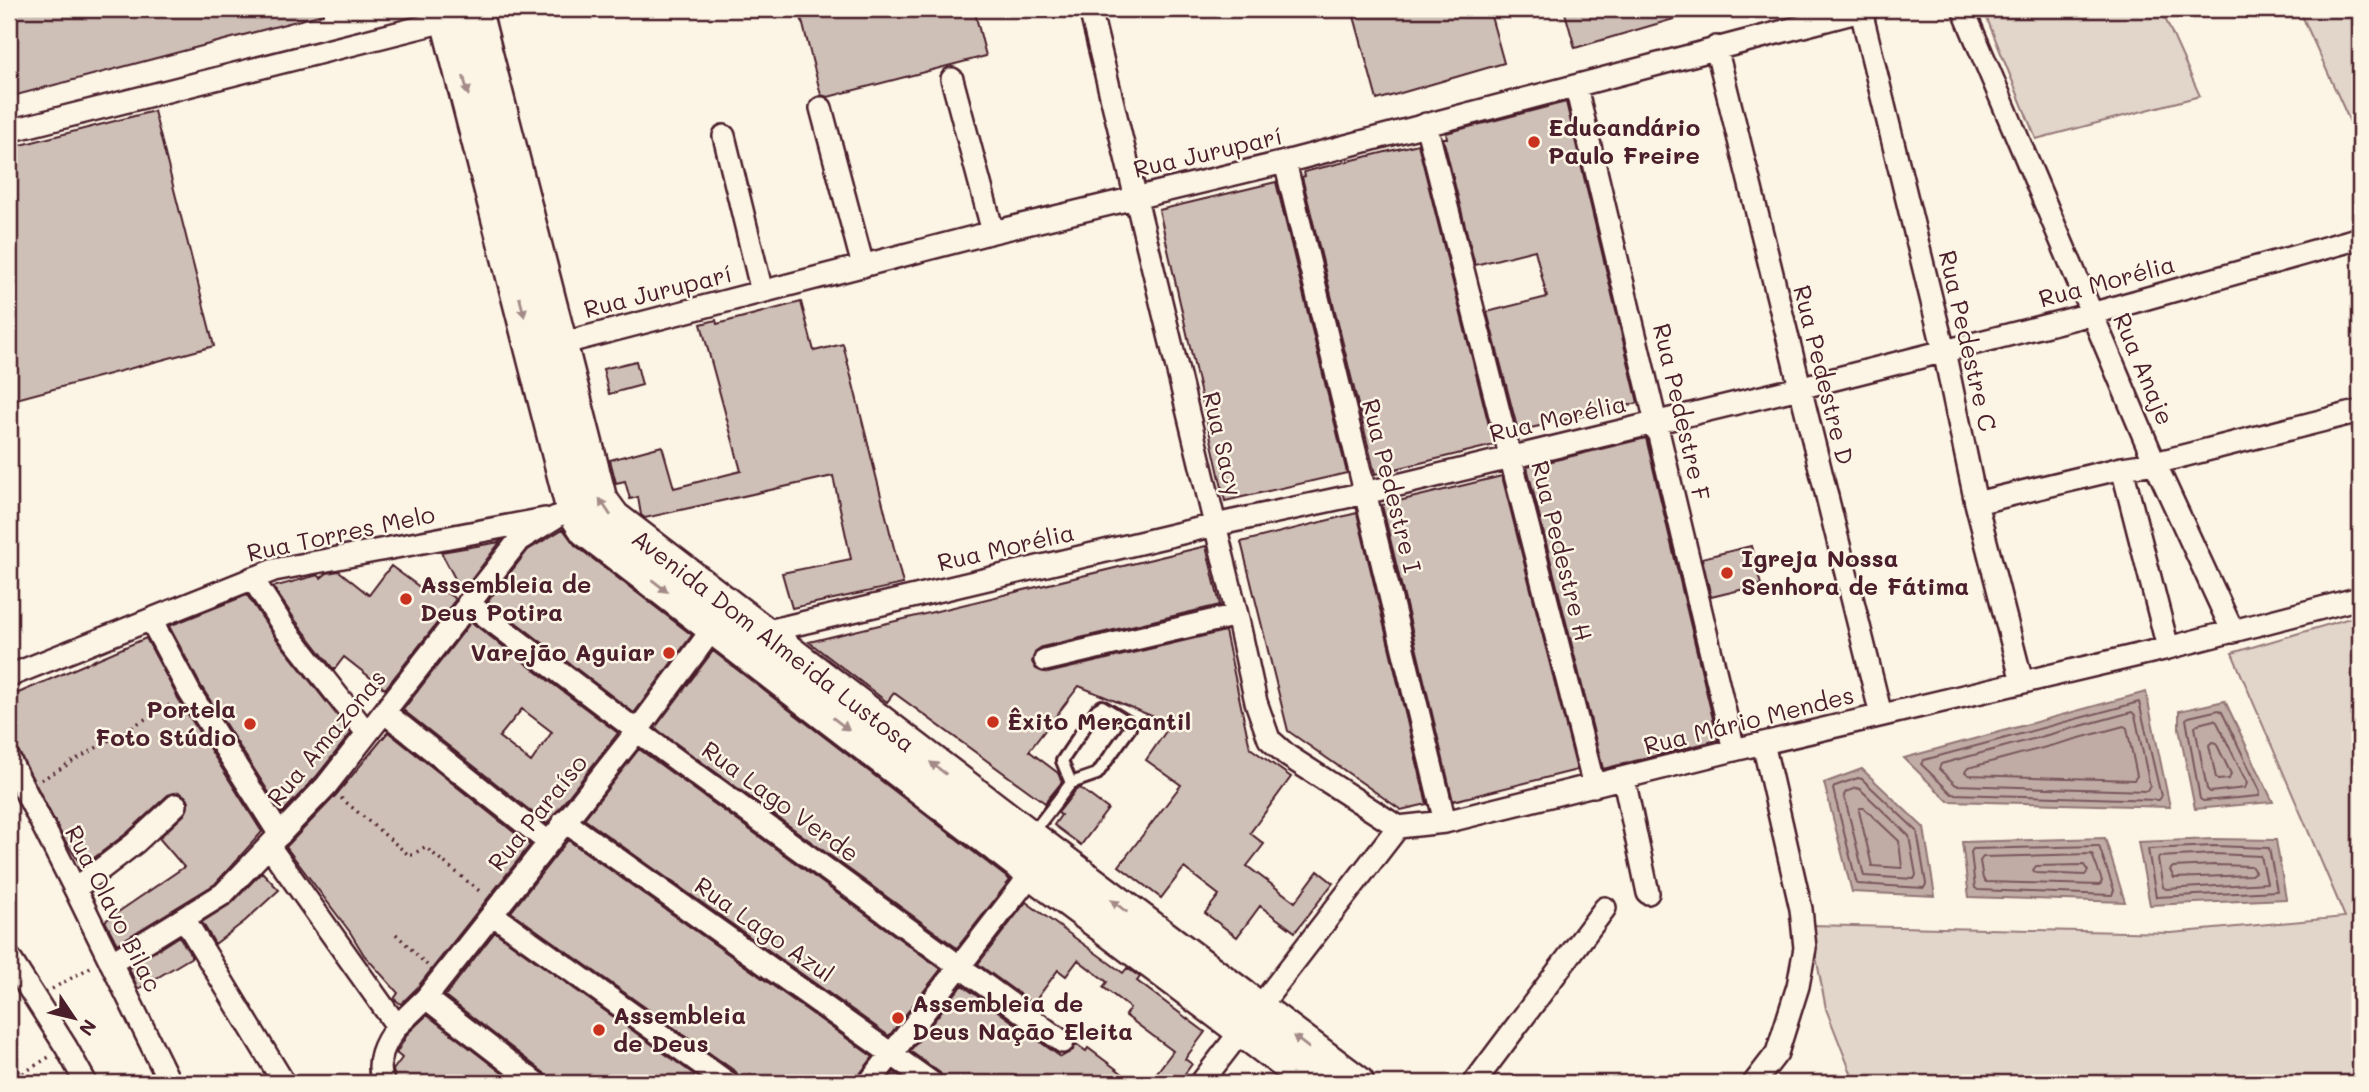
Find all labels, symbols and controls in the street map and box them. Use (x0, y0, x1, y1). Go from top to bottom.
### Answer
one-way arrow (461, 75, 472, 97)
place label: Educandário Paulo Freire (1548, 111, 1700, 170)
street label: Rua Juruparí (1130, 119, 1285, 184)
marker: Educandário Paulo Freire (1526, 134, 1542, 150)
street label: Rua Pedestre C (1933, 247, 2004, 434)
street label: Rua Morélia (2035, 247, 2178, 314)
street label: Rua Juruparí (580, 257, 735, 324)
street label: Rua Pedestre D (1787, 282, 1862, 468)
one-way arrow (517, 296, 528, 318)
street label: Rua Anaje (2107, 308, 2182, 429)
street label: Rua Pedestre F (1647, 320, 1718, 503)
street label: Rua Morélia (1486, 387, 1629, 448)
street label: Rua Sacy (1196, 388, 1251, 499)
street label: Rua Pedestre I (1356, 396, 1429, 576)
street label: Rua Pedestre H (1525, 457, 1600, 644)
street label: Rua Torres Melo (244, 497, 437, 568)
one-way arrow (599, 497, 612, 517)
street label: Rua Morélia (934, 516, 1077, 577)
street label: Avenida Dom Almeida Lustosa (626, 522, 922, 759)
place label: Igreja Nossa Senhora de Fátima (1741, 542, 1969, 601)
marker: Igreja Nossa Senhora de Fátima (1719, 565, 1735, 581)
place label: Assembleia de Deus Potira (420, 568, 591, 627)
one-way arrow (651, 578, 669, 593)
marker: Assembleia de Deus Potira (398, 591, 414, 607)
place label: Varejão Aguiar (470, 636, 655, 667)
marker: Varejão Aguiar (661, 645, 677, 661)
street label: Rua Amazonas (260, 662, 392, 812)
street label: Rua Mário Mendes (1640, 678, 1857, 761)
place label: Portela Foto Stúdio (95, 693, 236, 752)
place label: Êxito Mercantil (1007, 705, 1191, 736)
marker: Êxito Mercantil (985, 714, 1001, 730)
marker: Portela Foto Stúdio (242, 716, 258, 732)
one-way arrow (831, 717, 849, 732)
street label: Rua Lago Verde (696, 733, 866, 868)
street label: Rua Paraíso (480, 747, 593, 877)
one-way arrow (929, 761, 947, 775)
street label: Rua Olavo Bilac (59, 820, 170, 997)
street label: Rua Lago Azul (689, 869, 841, 988)
one-way arrow (1110, 899, 1128, 913)
north arrow (38, 984, 108, 1054)
place label: Assembleia de Deus Nação Eleita (912, 987, 1133, 1046)
place label: Assembleia de Deus (613, 999, 746, 1058)
marker: Assembleia de Deus Nação Eleita (890, 1010, 906, 1026)
text: N (74, 1015, 103, 1041)
marker: Assembleia de Deus (591, 1022, 607, 1038)
one-way arrow (1292, 1036, 1310, 1050)

